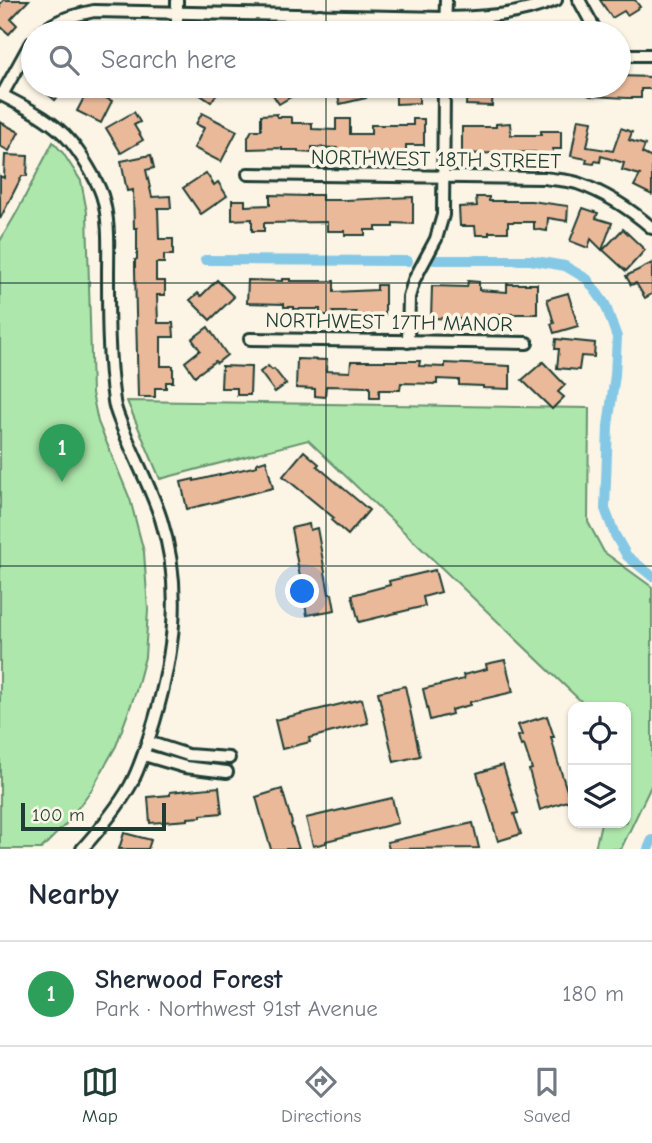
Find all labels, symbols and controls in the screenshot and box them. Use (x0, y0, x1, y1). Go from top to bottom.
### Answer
search box (21, 21, 631, 98)
icon: search (45, 41, 83, 79)
text: Search here (101, 45, 236, 75)
street label: NORTHWEST 18TH STREET (311, 145, 561, 173)
street label: NORTHWEST 17TH MANOR (265, 308, 513, 336)
pin: 1 (39, 424, 85, 482)
your location (285, 574, 319, 608)
map controls (568, 702, 631, 828)
button: locate (568, 702, 631, 765)
button: layers (568, 765, 631, 828)
scale bar (21, 800, 166, 832)
text: 100 m (32, 804, 85, 826)
text: Nearby (28, 877, 119, 912)
text: Sherwood Forest (95, 965, 283, 995)
text: 1 (46, 980, 56, 1007)
text: 180 m (562, 980, 624, 1007)
text: Park · Northwest 91st Avenue (95, 995, 378, 1022)
tab: Map (81, 1063, 119, 1127)
tab: Directions (281, 1063, 361, 1127)
tab: Saved (524, 1063, 571, 1127)

